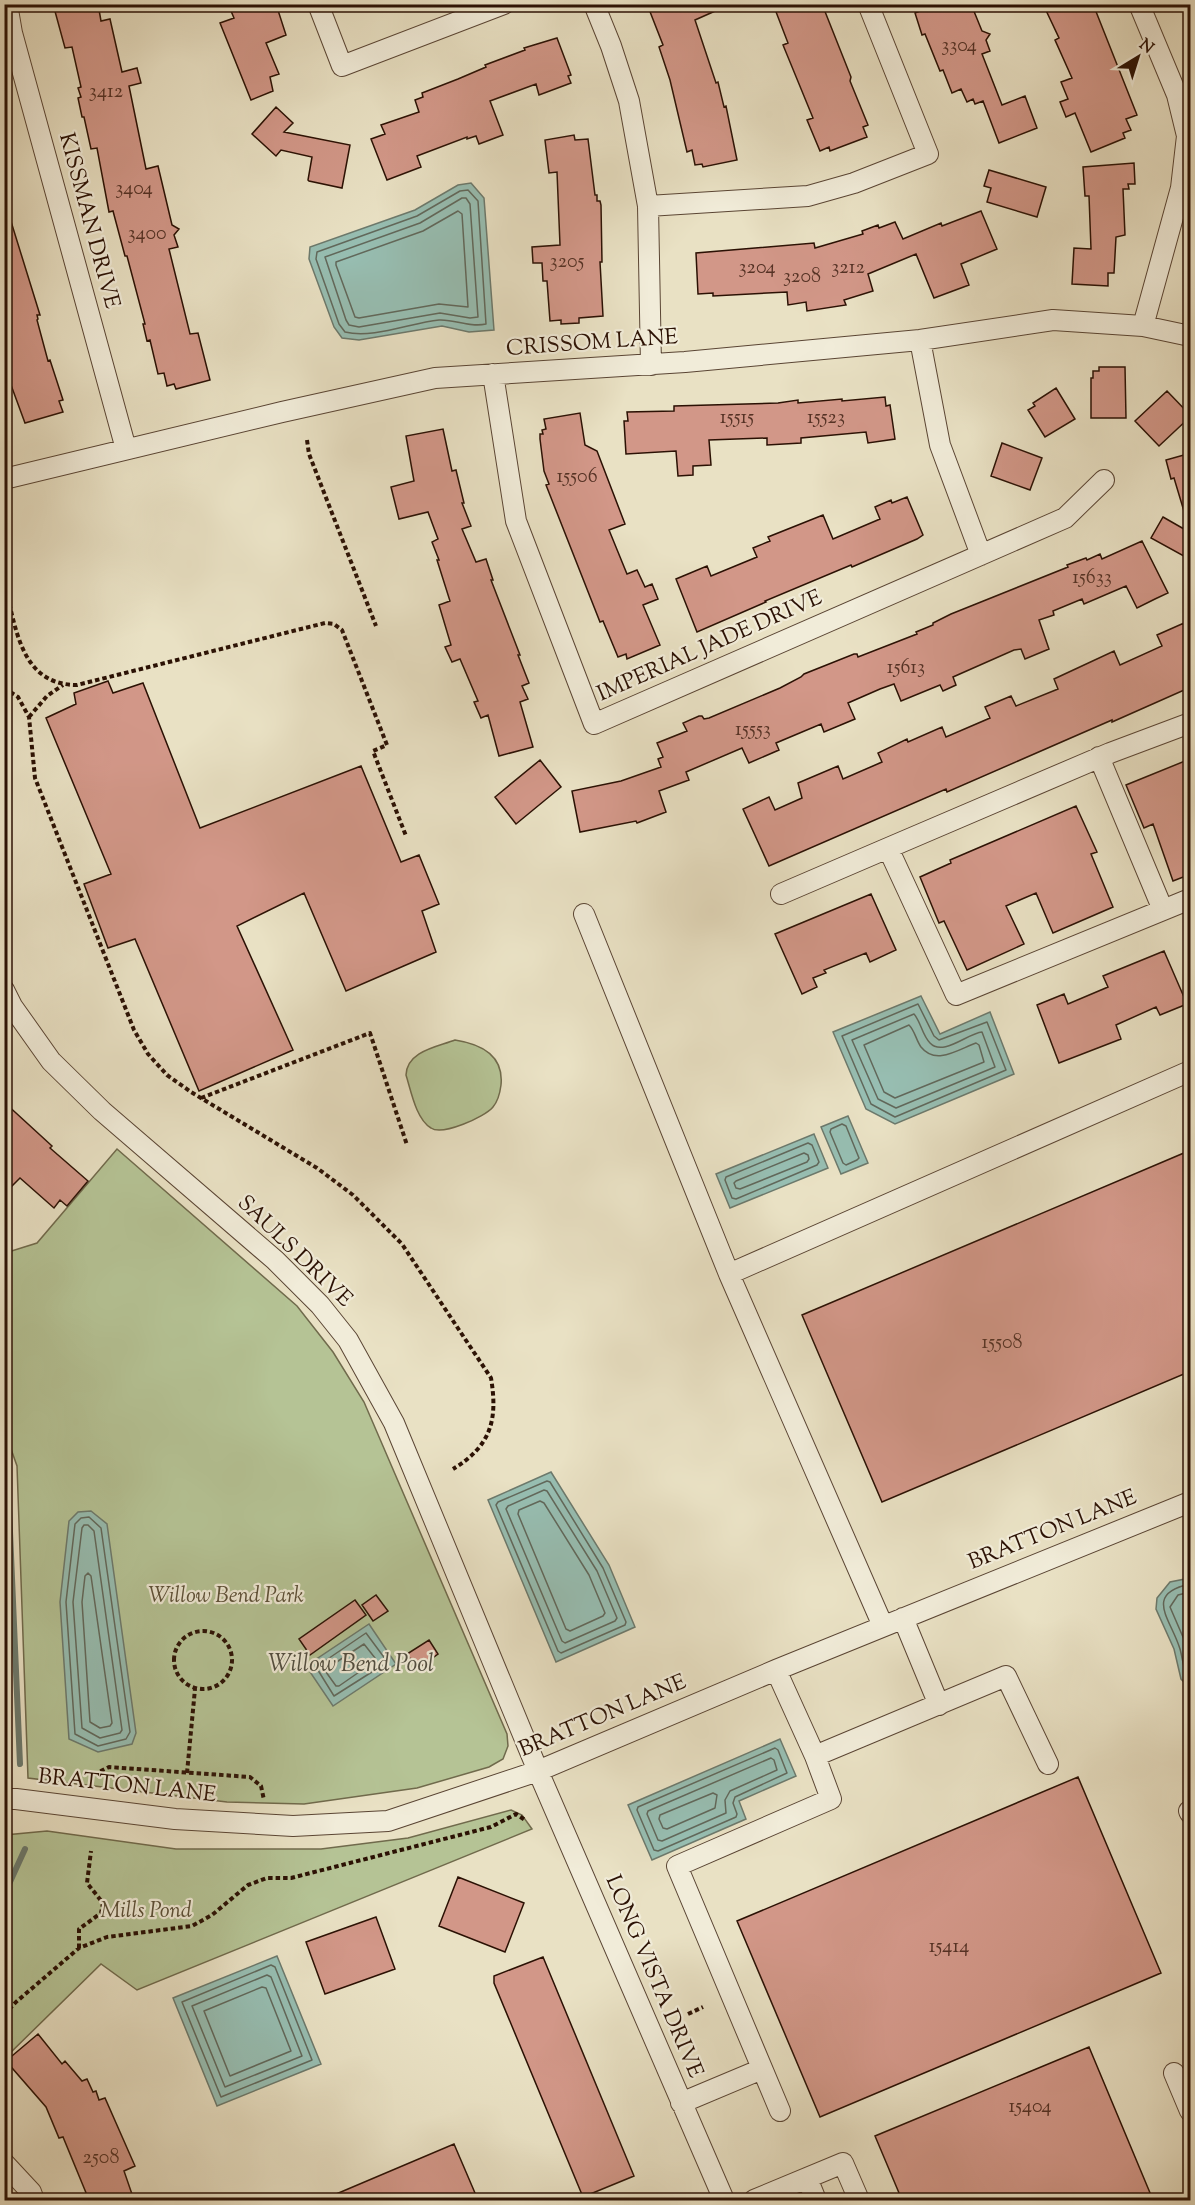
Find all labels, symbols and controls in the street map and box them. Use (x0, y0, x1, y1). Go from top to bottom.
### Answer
north arrow (1108, 27, 1168, 87)
house number: 3304 (941, 32, 977, 61)
text: N (1134, 34, 1158, 60)
house number: 3412 (89, 78, 123, 107)
street label: KISSMAN DRIVE (49, 130, 127, 312)
house number: 3404 (115, 175, 153, 204)
house number: 3400 (127, 220, 167, 249)
house number: 3205 (550, 248, 585, 277)
house number: 3204 (738, 254, 776, 283)
house number: 3212 (831, 254, 865, 283)
house number: 3208 (783, 263, 821, 292)
street label: CRISSOM LANE (505, 322, 679, 366)
house number: 15515 (720, 404, 754, 433)
house number: 15523 (807, 404, 845, 433)
house number: 15506 (556, 463, 598, 492)
house number: 15633 (1072, 564, 1112, 593)
street label: IMPERIAL JADE DRIVE (592, 583, 828, 711)
house number: 15613 (887, 654, 925, 683)
house number: 15553 (735, 716, 771, 745)
street label: SAULS DRIVE (229, 1189, 359, 1315)
house number: 15508 (981, 1329, 1023, 1358)
street label: BRATTON LANE (964, 1483, 1142, 1579)
park label: Willow Bend Park (148, 1581, 304, 1613)
water label: Willow Bend Pool (268, 1648, 434, 1682)
street label: BRATTON LANE (514, 1667, 692, 1767)
street label: BRATTON LANE (36, 1762, 218, 1812)
street label: LONG VISTA DRIVE (596, 1871, 710, 2083)
park label: Mills Pond (100, 1896, 192, 1928)
house number: 15414 (929, 1933, 969, 1962)
house number: 15404 (1008, 2093, 1052, 2122)
house number: 2508 (83, 2144, 119, 2173)

